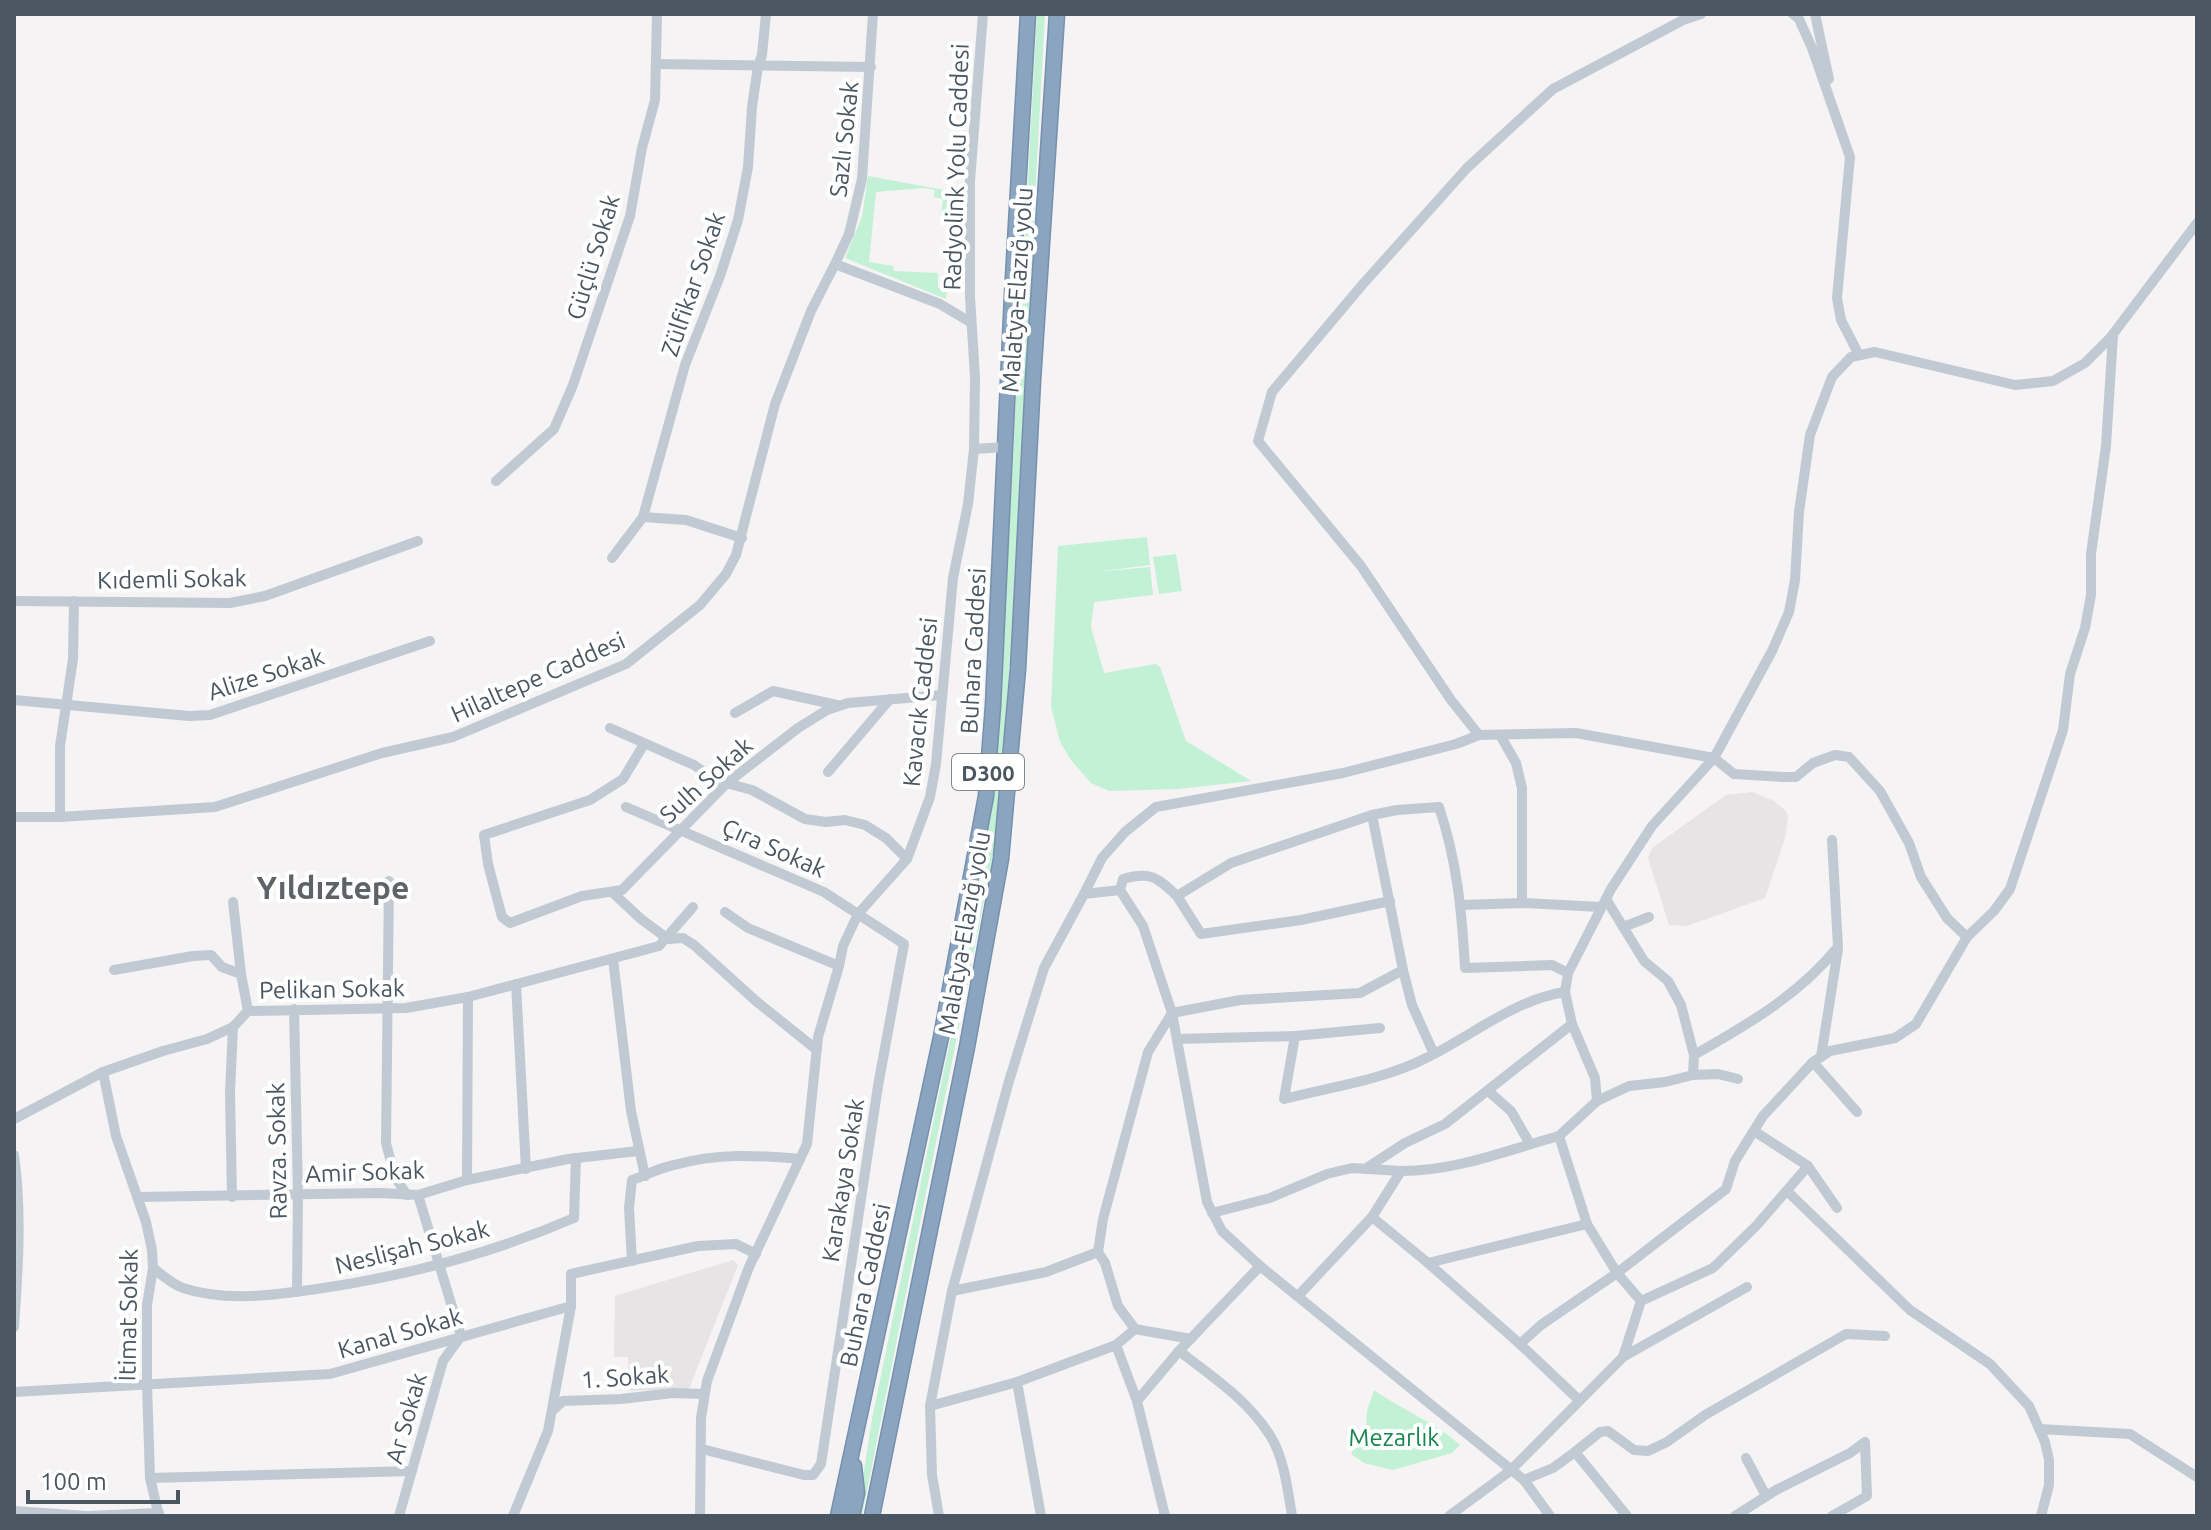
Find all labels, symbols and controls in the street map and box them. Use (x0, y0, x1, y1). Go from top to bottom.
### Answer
street label: Radyolink Yolu Caddesi (938, 43, 974, 291)
street label: Sazlı Sokak (824, 80, 864, 198)
street label: Malatya-Elazığ yolu (996, 186, 1038, 394)
street label: Güçlü Sokak (561, 191, 625, 323)
street label: Zülfikar Sokak (656, 208, 730, 360)
street label: Kıdemli Sokak (97, 564, 247, 594)
street label: Buhara Caddesi (955, 567, 991, 735)
street label: Kavacık Caddesi (898, 616, 942, 788)
street label: Hilaltepe Caddesi (447, 627, 629, 727)
street label: Alize Sokak (205, 643, 327, 705)
street label: Sulh Sokak (654, 732, 758, 828)
road number: D300 (952, 754, 1024, 790)
street label: Çıra Sokak (718, 813, 830, 883)
street label: Malatya-Elazığ yolu (933, 829, 995, 1037)
district label: Yıldıztepe (257, 869, 409, 905)
street label: Pelikan Sokak (259, 974, 405, 1004)
street label: Ravza. Sokak (262, 1082, 292, 1220)
street label: Karakaya Sokak (817, 1096, 869, 1264)
street label: Amir Sokak (305, 1156, 425, 1188)
street label: Buhara Caddesi (834, 1201, 896, 1369)
street label: Neslişah Sokak (332, 1215, 492, 1279)
street label: İtimat Sokak (113, 1248, 143, 1382)
street label: Kanal Sokak (335, 1302, 465, 1364)
street label: 1. Sokak (580, 1360, 670, 1394)
street label: Ar Sokak (380, 1369, 432, 1467)
park label: Mezarlık (1349, 1424, 1439, 1451)
scale bar (28, 1454, 178, 1504)
text: 100 m (40, 1468, 107, 1495)

